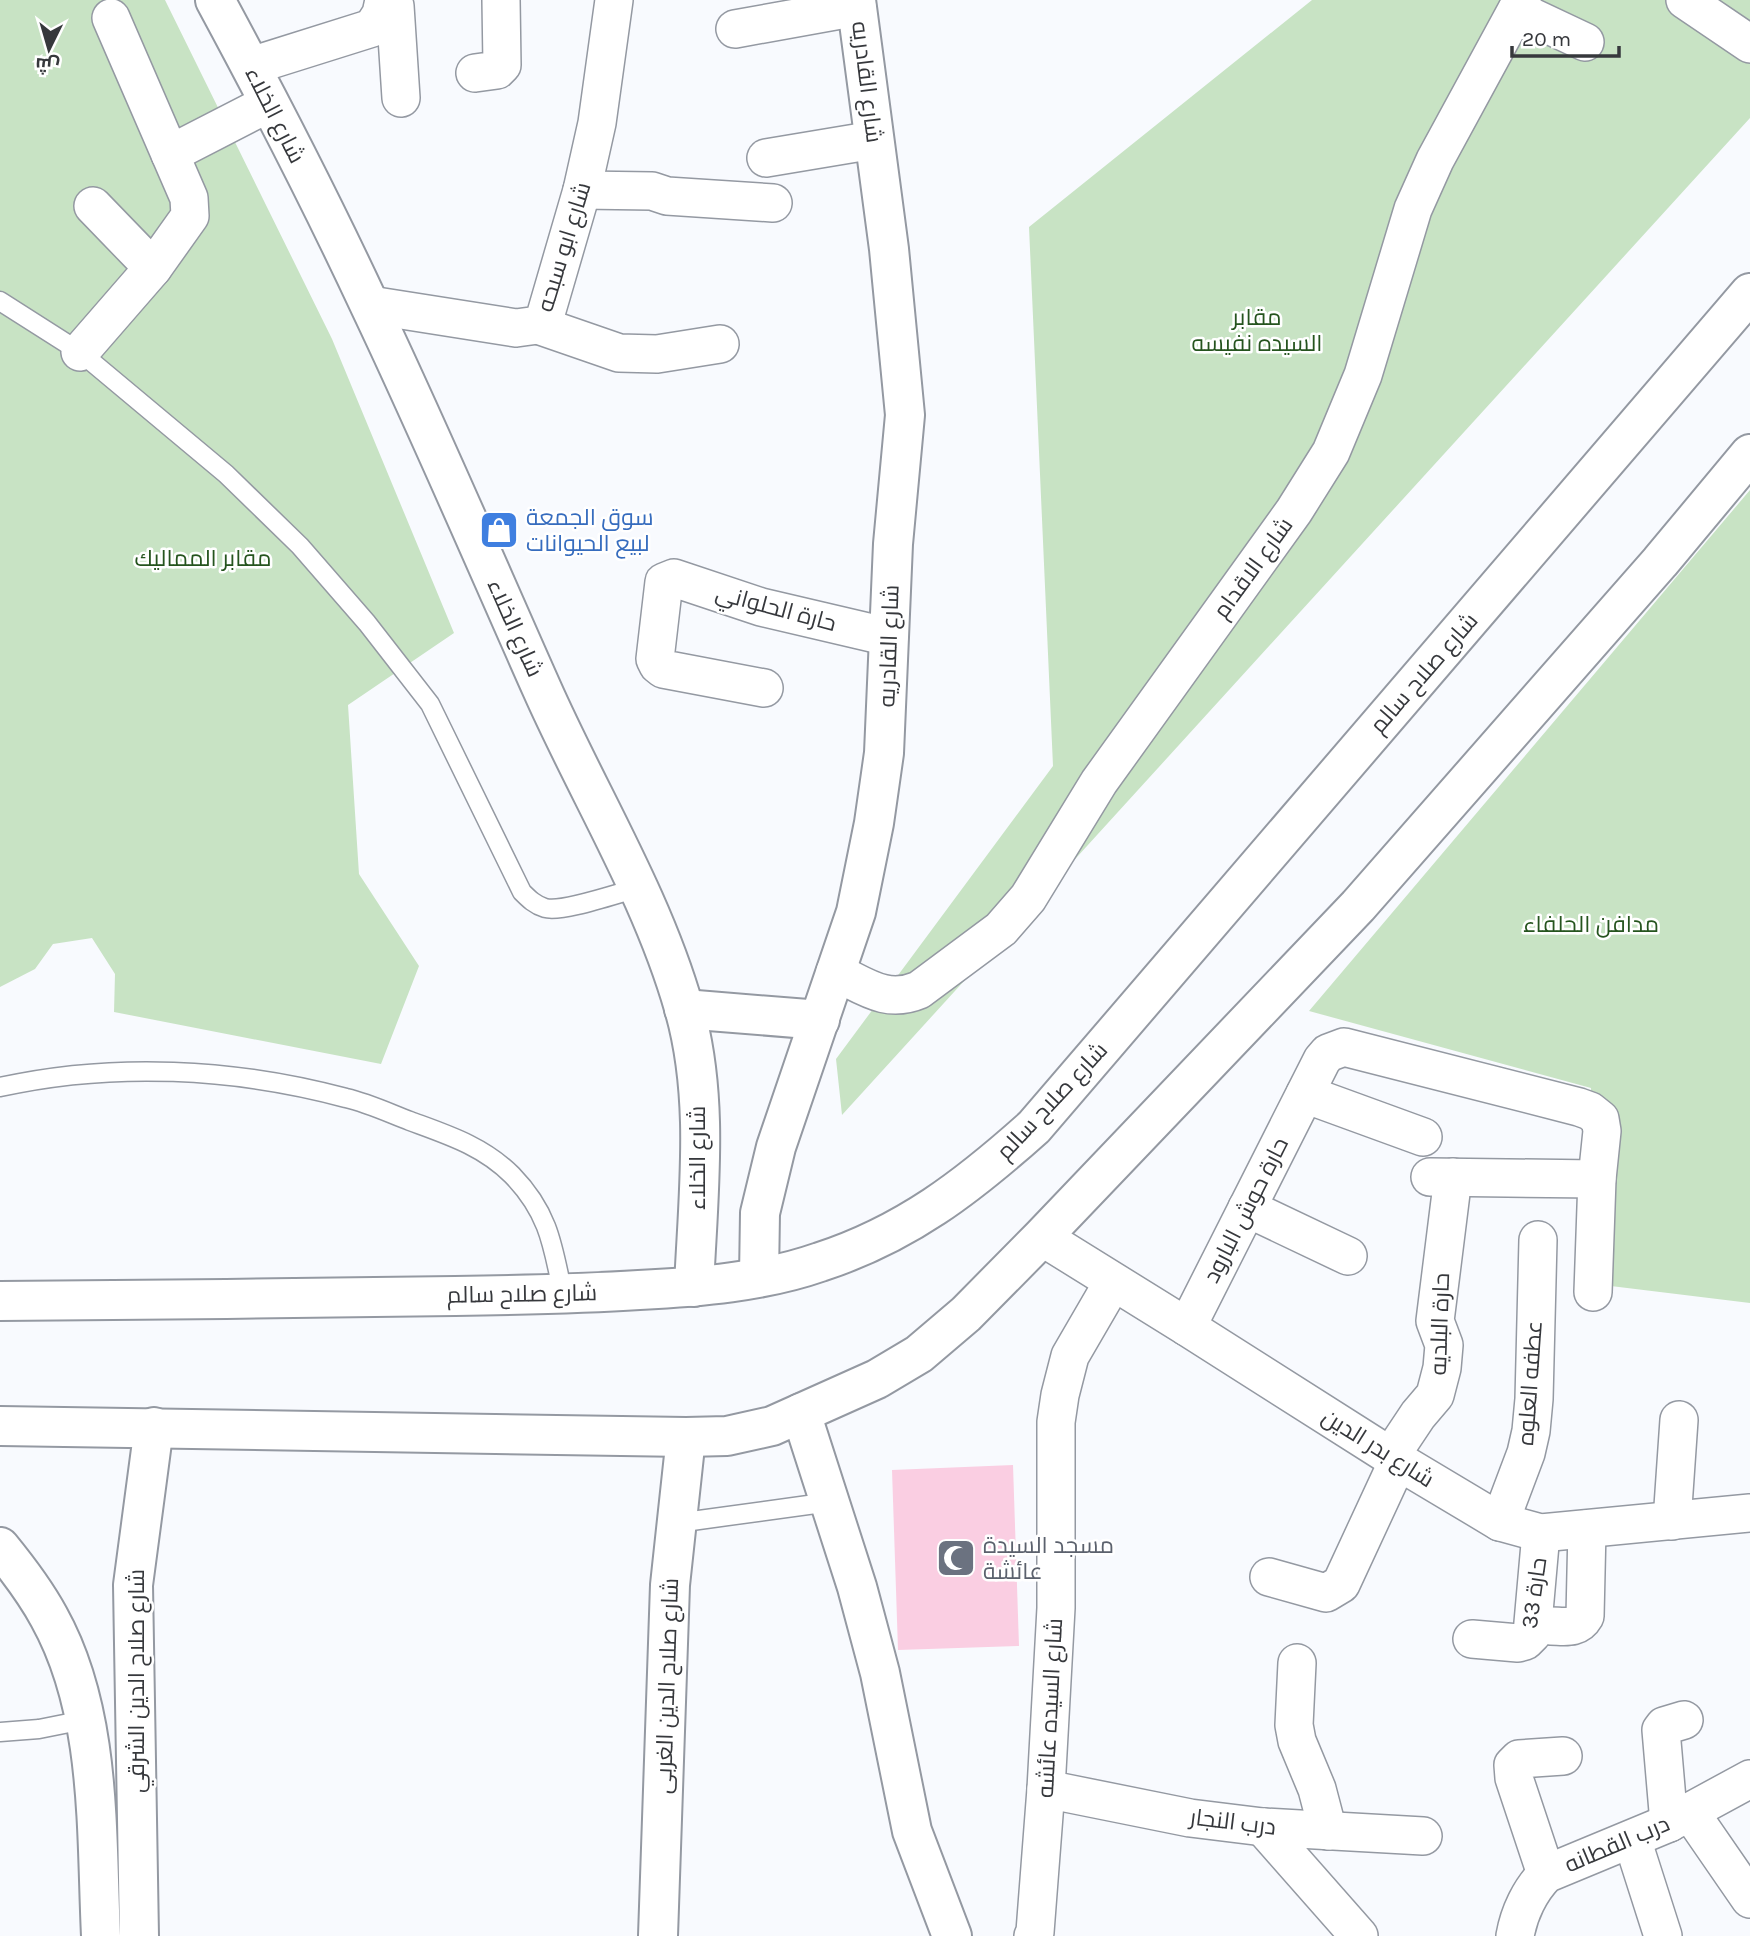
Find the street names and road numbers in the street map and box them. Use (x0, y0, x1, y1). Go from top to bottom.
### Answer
street label: شارع القادريه (844, 20, 888, 145)
street label: شارع الخلاء (238, 62, 311, 169)
street label: شارع ابو سبحه (531, 179, 598, 316)
street label: شارع الاقدام (1207, 512, 1300, 625)
street label: شارع الخلاء (480, 575, 549, 682)
street label: حارة الحلواني (712, 579, 839, 641)
street label: شارع القادريه (873, 584, 907, 708)
street label: شارع صلاح سالم (1364, 607, 1485, 740)
street label: شارع صلاح سالم (991, 1037, 1115, 1167)
street label: شارع الخلاء (684, 1106, 713, 1210)
street label: حارة حوش البارود (1198, 1133, 1294, 1287)
street label: حارة البلديه (1425, 1272, 1455, 1376)
street label: شارع صلاح سالم (447, 1279, 597, 1311)
street label: عطفه العلوه (1512, 1320, 1548, 1446)
street label: شارع بدر الدين (1316, 1403, 1439, 1495)
street label: حارة 33 (1516, 1556, 1552, 1630)
street label: شارع صلاح الدين الشرقي (123, 1569, 154, 1793)
street label: شارع صلاح الدين الغربى (650, 1578, 686, 1795)
street label: شارع السيده عائشه (1032, 1617, 1070, 1799)
street label: درب النجار (1186, 1803, 1278, 1841)
street label: درب القطانه (1560, 1810, 1674, 1878)

